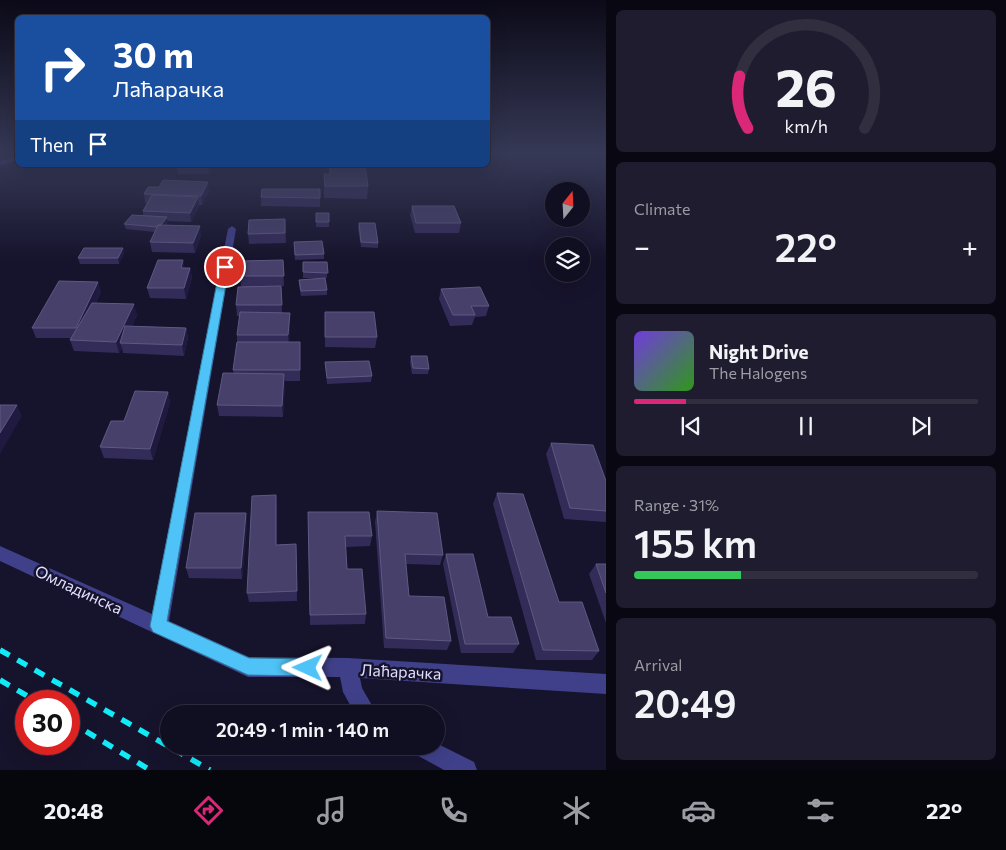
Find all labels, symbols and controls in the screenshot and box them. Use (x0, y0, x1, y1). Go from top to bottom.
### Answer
text: 30 m (113, 32, 194, 75)
icon: right (30, 35, 95, 100)
text: 26 (775, 54, 837, 118)
text: Лаћарачка (113, 75, 224, 102)
text: km/h (784, 115, 828, 137)
icon: arrive (84, 130, 112, 158)
text: Then (30, 133, 74, 156)
north arrow (545, 182, 590, 228)
map controls (545, 182, 590, 282)
text: Climate (634, 199, 690, 218)
text: 22° (775, 223, 837, 270)
text: − (634, 229, 650, 263)
text: + (962, 229, 978, 263)
button: layers (545, 237, 590, 282)
pin (204, 246, 246, 288)
icon: arrive (211, 253, 239, 281)
text: Night Drive (709, 340, 809, 363)
text: The Halogens (709, 363, 807, 382)
icon: previous (677, 412, 705, 440)
icon: pause (792, 412, 820, 440)
icon: next (907, 412, 935, 440)
text: Range · 31% (634, 495, 719, 514)
text: 155 km (634, 519, 757, 566)
street label: Омладинска (32, 560, 126, 618)
position arrow (281, 641, 333, 693)
text: Arrival (634, 655, 682, 674)
street label: Лаћарачка (360, 659, 442, 683)
text: 20:49 (634, 679, 736, 726)
speed limit sign: 30 (15, 690, 80, 755)
text: 20:49 · 1 min · 140 m (216, 718, 389, 741)
icon: directions (191, 793, 226, 828)
icon: music (314, 793, 349, 828)
icon: phone (436, 793, 471, 828)
icon: climate (559, 793, 594, 828)
icon: car (681, 793, 716, 828)
icon: filters (803, 793, 838, 828)
text: 20:48 (44, 797, 104, 824)
text: 22° (926, 797, 962, 824)

